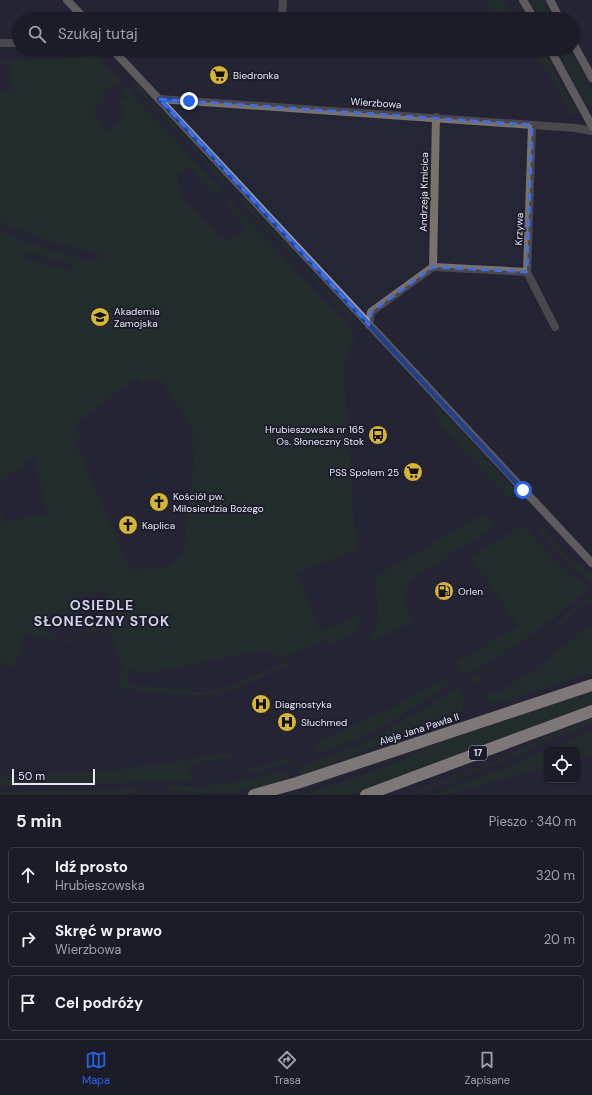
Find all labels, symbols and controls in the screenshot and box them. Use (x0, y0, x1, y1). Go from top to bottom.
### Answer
search box (12, 12, 580, 56)
icon: search (26, 23, 48, 45)
text: Szukaj tutaj (58, 24, 138, 44)
supermarket icon: Biedronka (208, 64, 230, 86)
place label: Biedronka (233, 69, 279, 82)
route end (180, 92, 198, 110)
street label: Wierzbowa (350, 95, 402, 111)
street label: Andrzeja Kmicica (417, 152, 431, 232)
street label: Krzywa (512, 212, 526, 246)
place label: Akademia Zamojska (114, 305, 160, 330)
school or university icon: Akademia Zamojska (89, 306, 111, 328)
place label: Hrubieszowska nr 165 Os. Słoneczny Stok (265, 423, 364, 448)
bus stop icon: Hrubieszowska nr 165 Os. Słoneczny Stok (367, 424, 389, 446)
supermarket icon: PSS Społem 25 (402, 461, 424, 483)
place label: PSS Społem 25 (329, 466, 399, 479)
route start (514, 481, 532, 499)
place label: Kościół pw. Miłosierdzia Bożego (173, 490, 264, 515)
church icon: Kościół pw. Miłosierdzia Bożego (148, 491, 170, 513)
church icon: Kaplica (117, 514, 139, 536)
place label: Kaplica (142, 519, 175, 532)
fuel station icon: Orlen (433, 580, 455, 602)
place label: Orlen (458, 585, 483, 598)
district label: OSIEDLE SŁONECZNY STOK (34, 596, 170, 630)
hospital icon: Diagnostyka (250, 693, 272, 715)
place label: Diagnostyka (275, 698, 332, 711)
street label: Aleje Jana Pawła II (377, 710, 461, 748)
hospital icon: Słuchmed (276, 711, 298, 733)
place label: Słuchmed (301, 716, 347, 729)
road number: 17 (469, 746, 487, 760)
map controls (544, 747, 580, 783)
button: locate (544, 747, 580, 783)
scale bar (12, 767, 95, 786)
text: 50 m (18, 769, 45, 783)
text: 5 min (16, 810, 62, 832)
text: Pieszo · 340 m (489, 813, 576, 830)
text: Idź prosto (55, 857, 128, 877)
icon: ahead (17, 864, 39, 886)
text: 320 m (536, 867, 575, 884)
text: Hrubieszowska (55, 877, 145, 894)
text: Skręć w prawo (55, 921, 162, 941)
icon: right (17, 928, 39, 950)
text: 20 m (544, 931, 575, 948)
text: Wierzbowa (55, 941, 121, 958)
icon: arrive (17, 992, 39, 1014)
text: Cel podróży (55, 993, 143, 1013)
tab: Mapa (82, 1049, 110, 1087)
tab: Trasa (274, 1049, 301, 1087)
tab: Zapisane (465, 1049, 510, 1087)

